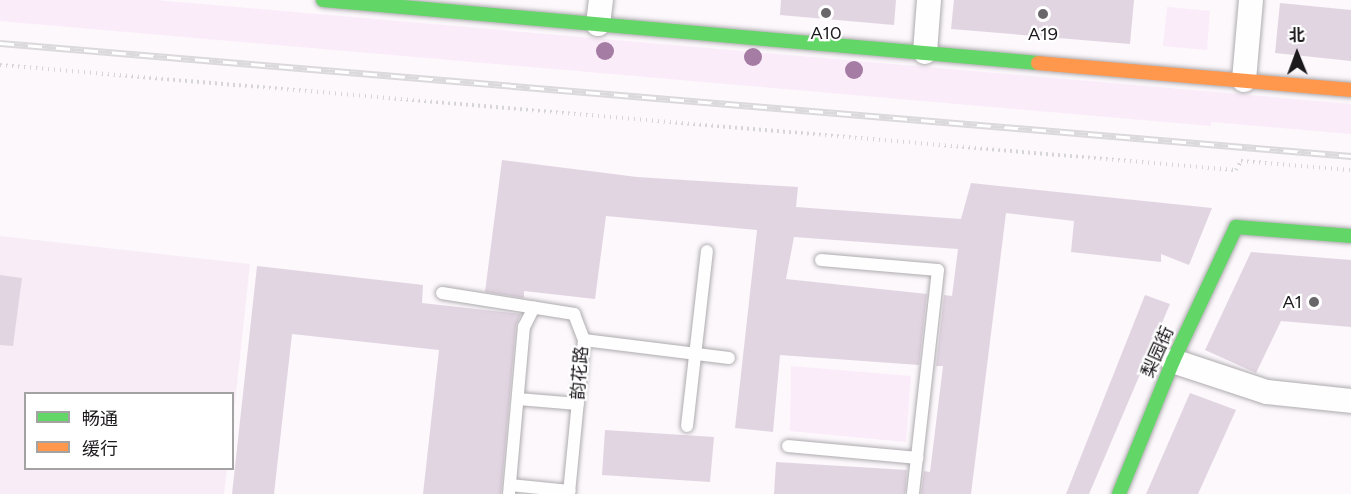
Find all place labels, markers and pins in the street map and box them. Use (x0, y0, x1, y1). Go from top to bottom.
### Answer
marker: A10 (819, 6, 833, 20)
marker: A19 (1036, 7, 1050, 21)
place label: A10 (810, 22, 842, 44)
place label: A19 (1028, 23, 1058, 45)
place label: A1 (1282, 291, 1302, 313)
marker: A1 (1307, 295, 1321, 309)

